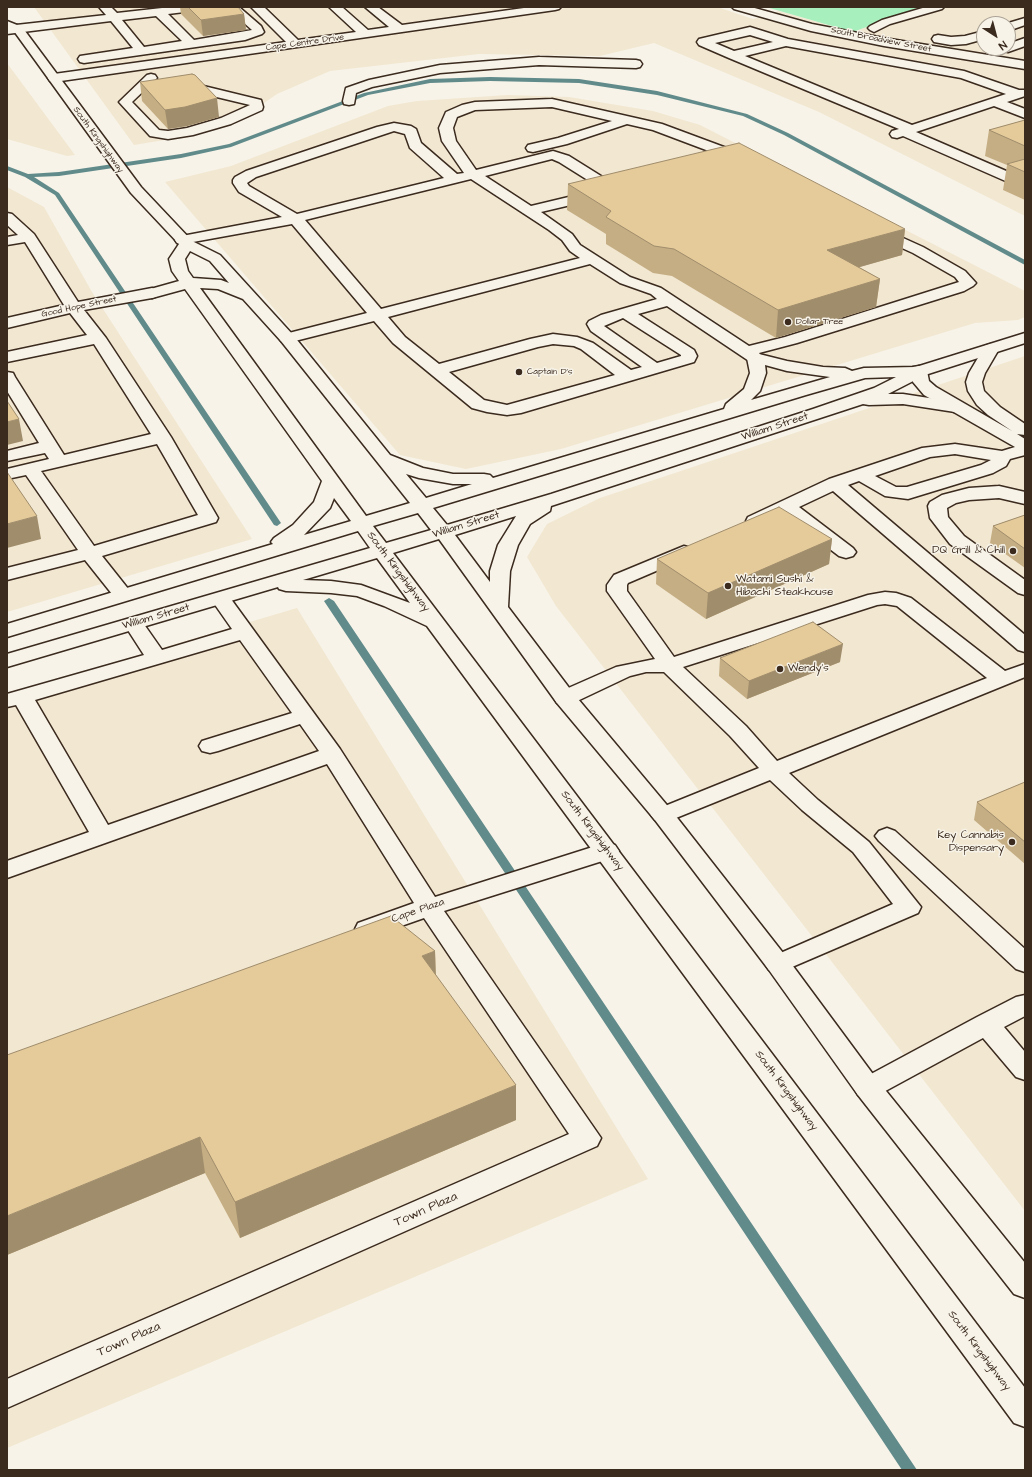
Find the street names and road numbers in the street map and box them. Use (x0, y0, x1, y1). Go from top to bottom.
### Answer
street label: South Broadview Street (830, 25, 932, 55)
street label: Cape Centre Drive (265, 32, 345, 54)
street label: South Kingshighway (70, 105, 126, 175)
street label: Good Hope Street (41, 294, 117, 320)
street label: William Street (740, 410, 810, 444)
street label: William Street (431, 509, 501, 541)
street label: South Kingshighway (364, 529, 432, 615)
street label: William Street (121, 601, 191, 633)
street label: South Kingshighway (558, 788, 626, 874)
street label: Cape Plaza (390, 896, 446, 926)
street label: South Kingshighway (752, 1048, 820, 1134)
street label: Town Plaza (392, 1189, 460, 1231)
street label: South Kingshighway (945, 1308, 1013, 1394)
street label: Town Plaza (95, 1319, 163, 1361)

